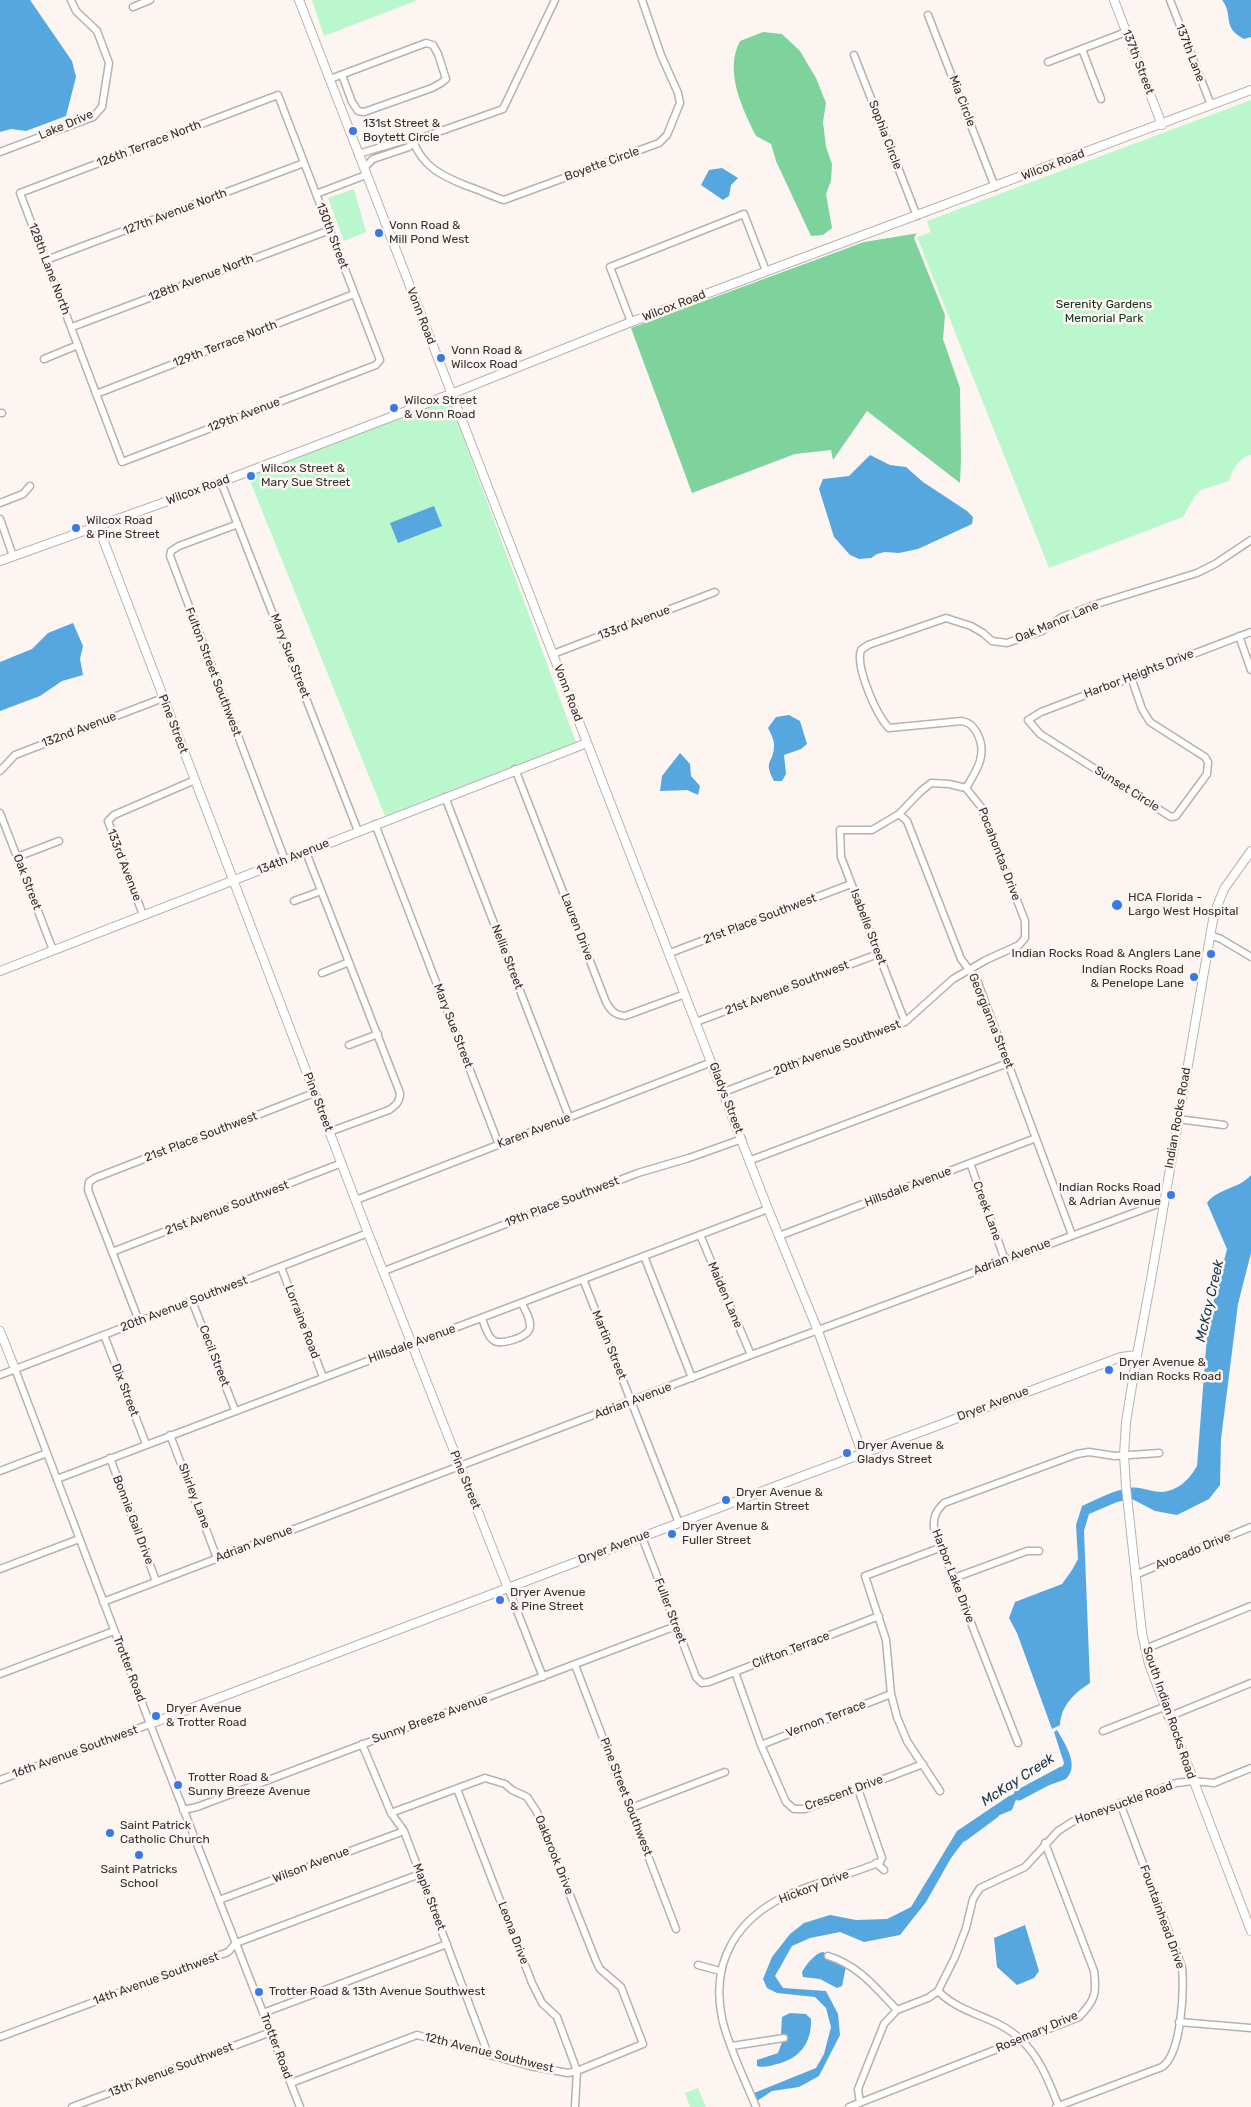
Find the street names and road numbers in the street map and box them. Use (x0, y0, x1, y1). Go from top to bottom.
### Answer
street label: 137th Lane (1172, 22, 1208, 84)
street label: 137th Street (1119, 28, 1157, 96)
street label: Mia Circle (946, 73, 978, 129)
street label: Sophia Circle (865, 98, 905, 172)
street label: Lake Drive (37, 107, 95, 143)
street label: 126th Terrace North (95, 117, 203, 171)
street label: Boyette Circle (563, 144, 641, 184)
street label: Wilcox Road (1019, 146, 1087, 184)
street label: 127th Avenue North (121, 186, 229, 238)
street label: 130th Street (313, 201, 351, 271)
street label: 128th Lane North (25, 221, 73, 317)
street label: 128th Avenue North (146, 251, 256, 305)
street label: Vonn Road (404, 285, 438, 347)
street label: Wilcox Road (640, 287, 708, 325)
street label: 129th Terrace North (171, 317, 279, 371)
street label: 129th Avenue (206, 395, 282, 435)
street label: Wilcox Road (164, 472, 232, 508)
street label: Oak Manor Lane (1013, 598, 1101, 646)
street label: 133rd Avenue (596, 603, 672, 643)
street label: Fulton Street Southwest (182, 606, 244, 738)
street label: Mary Sue Street (267, 612, 313, 700)
street label: Harbor Heights Drive (1082, 646, 1196, 702)
street label: Vonn Road (551, 662, 585, 724)
street label: Pine Street (155, 692, 191, 756)
street label: 132nd Avenue (40, 709, 118, 751)
street label: Sunset Circle (1092, 763, 1162, 815)
street label: Pocahontas Drive (975, 805, 1023, 903)
street label: 133rd Avenue (104, 827, 144, 903)
street label: 134th Avenue (255, 836, 331, 878)
street label: Oak Street (10, 852, 44, 912)
street label: Isabelle Street (847, 887, 889, 967)
street label: Lauren Drive (558, 891, 596, 963)
street label: 21st Place Southwest (701, 891, 819, 947)
street label: Nellie Street (488, 923, 526, 991)
street label: 21st Avenue Southwest (723, 958, 851, 1018)
street label: Georgianna Street (965, 971, 1017, 1071)
street label: Mary Sue Street (430, 982, 476, 1070)
street label: 20th Avenue Southwest (771, 1017, 903, 1079)
street label: Gladys Street (706, 1060, 746, 1136)
street label: Indian Rocks Road (1162, 1066, 1194, 1170)
street label: Pine Street (300, 1070, 336, 1134)
street label: 21st Place Southwest (142, 1109, 260, 1165)
street label: Karen Avenue (495, 1110, 573, 1152)
street label: Hillsdale Avenue (863, 1164, 953, 1210)
street label: 19th Place Southwest (503, 1174, 621, 1230)
street label: 21st Avenue Southwest (163, 1178, 291, 1238)
street label: Creek Lane (970, 1179, 1004, 1243)
street label: Adrian Avenue (971, 1236, 1053, 1278)
street label: Maiden Lane (705, 1260, 745, 1330)
street label: 20th Avenue Southwest (118, 1273, 250, 1335)
street label: Lorraine Road (281, 1283, 323, 1361)
street label: Martin Street (589, 1308, 629, 1382)
street label: Hillsdale Avenue (366, 1322, 458, 1366)
street label: Cecil Street (196, 1323, 232, 1389)
street label: Dix Street (108, 1362, 142, 1418)
street label: Adrian Avenue (592, 1380, 674, 1422)
street label: Dryer Avenue (955, 1384, 1031, 1424)
street label: Pine Street (447, 1448, 483, 1512)
street label: Shirley Lane (175, 1461, 213, 1531)
street label: Bonnie Gail Drive (109, 1473, 157, 1567)
street label: Adrian Avenue (213, 1523, 295, 1565)
street label: Dryer Avenue (576, 1527, 652, 1567)
street label: Harbor Lake Drive (929, 1527, 977, 1625)
street label: Avocado Drive (1153, 1529, 1233, 1573)
street label: Fuller Street (651, 1576, 689, 1646)
street label: Clifton Terrace (750, 1629, 832, 1671)
street label: Trotter Road (110, 1634, 148, 1704)
street label: South Indian Rocks Road (1140, 1645, 1198, 1781)
street label: Sunny Breeze Avenue (370, 1691, 490, 1747)
street label: Vernon Terrace (784, 1697, 868, 1741)
street label: 16th Avenue Southwest (10, 1723, 140, 1781)
street label: Pine Street Southwest (597, 1736, 655, 1858)
street label: Crescent Drive (803, 1772, 885, 1814)
street label: Honeysuckle Road (1073, 1779, 1175, 1827)
street label: Oakbrook Drive (532, 1813, 576, 1897)
street label: Wilson Avenue (271, 1844, 351, 1886)
street label: Maple Street (410, 1861, 448, 1933)
street label: Fountainhead Drive (1137, 1863, 1187, 1971)
street label: Hickory Drive (777, 1867, 851, 1907)
street label: Leona Drive (494, 1900, 532, 1966)
street label: 14th Avenue Southwest (91, 1949, 221, 2009)
street label: Rosemary Drive (994, 2008, 1080, 2056)
street label: Trotter Road (257, 2011, 295, 2081)
street label: 12th Avenue Southwest (423, 2030, 555, 2076)
street label: 13th Avenue Southwest (106, 2039, 236, 2101)

